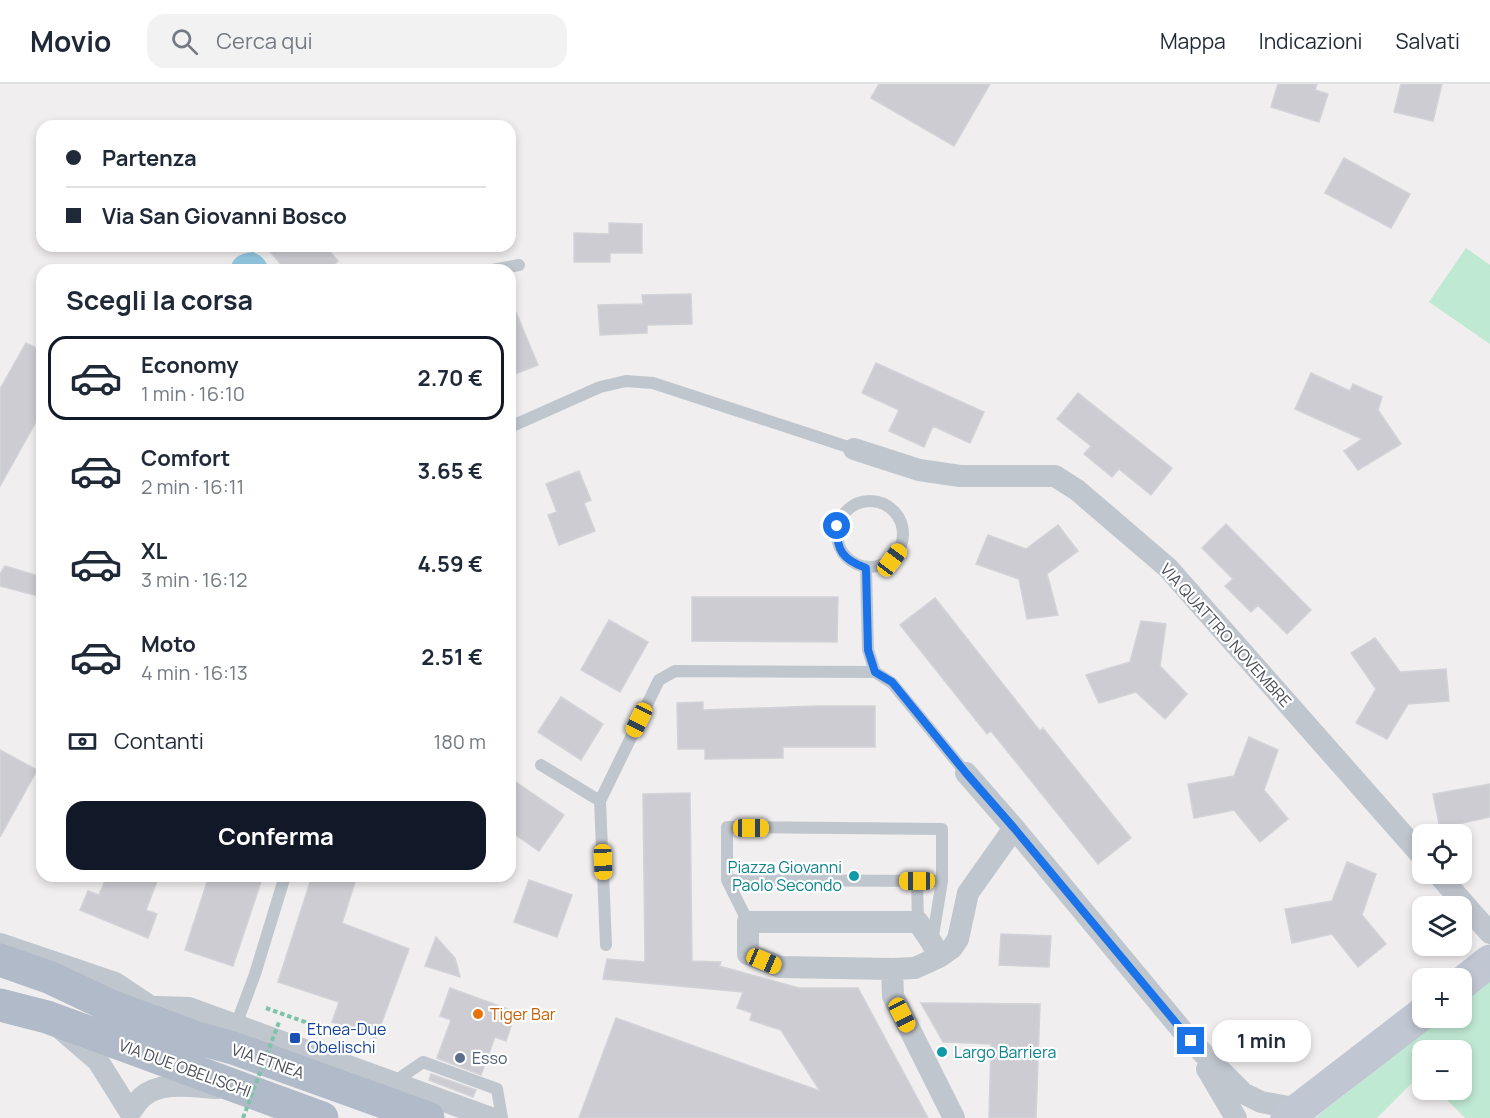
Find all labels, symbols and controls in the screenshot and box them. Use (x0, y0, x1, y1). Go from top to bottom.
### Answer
search box (147, 14, 567, 68)
text: Movio (30, 22, 111, 60)
icon: search (168, 25, 201, 58)
text: Cerca qui (216, 26, 313, 56)
text: Mappa (1160, 27, 1226, 55)
text: Indicazioni (1259, 27, 1362, 55)
text: Salvati (1395, 27, 1460, 55)
text: Partenza (102, 143, 197, 173)
text: Via San Giovanni Bosco (102, 201, 347, 231)
text: Scegli la corsa (66, 281, 253, 318)
text: Economy (141, 350, 239, 380)
icon: car (69, 351, 123, 405)
text: 2.70 € (418, 363, 483, 393)
text: 1 min · 16:10 (141, 380, 245, 407)
text: Comfort (141, 443, 230, 473)
icon: car (69, 444, 123, 498)
text: 3.65 € (418, 456, 483, 486)
text: 2 min · 16:11 (141, 473, 244, 500)
route start (823, 512, 850, 539)
text: XL (141, 536, 167, 566)
icon: car (69, 537, 123, 591)
car (874, 540, 910, 580)
text: 4.59 € (417, 549, 483, 579)
street label: VIA QUATTRO NOVEMBRE (1155, 558, 1297, 712)
text: 3 min · 16:12 (141, 566, 248, 593)
text: Moto (141, 629, 196, 659)
icon: car (69, 630, 123, 684)
text: 2.51 € (421, 642, 483, 672)
text: 4 min · 16:13 (141, 659, 248, 686)
car (623, 700, 655, 740)
icon: cash (66, 725, 99, 758)
text: Contanti (114, 726, 204, 756)
text: 180 m (433, 728, 486, 755)
button: Conferma (66, 801, 486, 870)
car (733, 819, 769, 837)
map controls (1412, 824, 1472, 1100)
button: locate (1412, 824, 1472, 884)
car (593, 844, 613, 880)
place label: Piazza Giovanni Paolo Secondo (728, 856, 842, 896)
marker: Piazza Giovanni Paolo Secondo (847, 869, 861, 883)
car (899, 872, 935, 890)
button: layers (1412, 896, 1472, 956)
car (744, 946, 784, 976)
button: + (1412, 968, 1472, 1028)
car (886, 995, 918, 1035)
place label: Tiger Bar (490, 1003, 556, 1025)
marker: Tiger Bar (471, 1007, 485, 1021)
place label: Etnea-Due Obelischi (307, 1018, 386, 1058)
callout: 1 min (1212, 1020, 1311, 1062)
route end (1177, 1027, 1204, 1054)
text: 1 min (1237, 1027, 1286, 1054)
marker: Etnea-Due Obelischi (288, 1031, 302, 1045)
street label: VIA DUE OBELISCHI (116, 1034, 254, 1102)
street label: VIA ETNEA (229, 1038, 307, 1084)
button: − (1412, 1040, 1472, 1100)
place label: Largo Barriera (954, 1041, 1056, 1063)
marker: Largo Barriera (935, 1045, 949, 1059)
place label: Esso (472, 1047, 507, 1069)
marker: Esso (453, 1051, 467, 1065)

